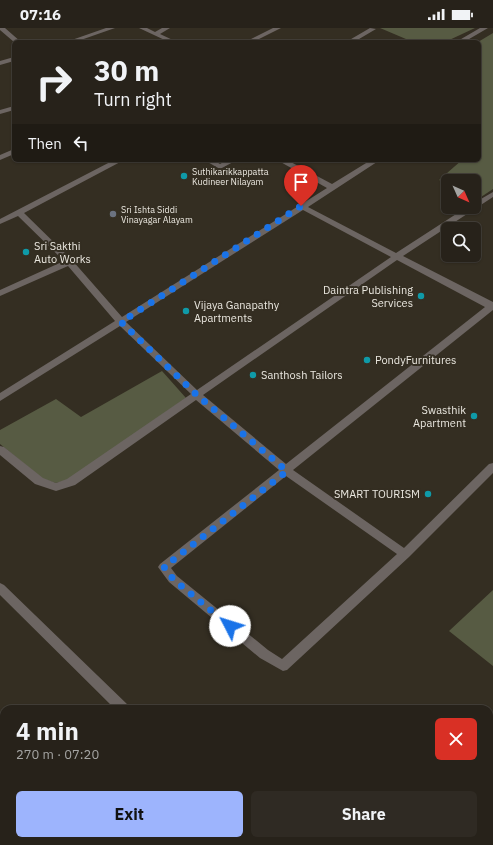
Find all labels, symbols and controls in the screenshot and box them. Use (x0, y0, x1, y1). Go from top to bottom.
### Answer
text: 07:16 (20, 5, 61, 24)
text: 30 m (94, 52, 159, 89)
icon: right (28, 56, 80, 108)
text: Turn right (94, 88, 172, 111)
icon: left (70, 132, 92, 154)
text: Then (28, 134, 62, 153)
pin (284, 165, 318, 206)
place label: Suthikarikkappatta Kudineer Nilayam (192, 166, 269, 187)
marker: Suthikarikkappatta Kudineer Nilayam (179, 171, 189, 181)
icon: arrive (290, 171, 312, 193)
north arrow (441, 174, 481, 214)
map controls (441, 174, 481, 262)
place label: Sri Ishta Siddi Vinayagar Alayam (121, 204, 193, 225)
marker: Sri Ishta Siddi Vinayagar Alayam (108, 209, 118, 219)
button: search (441, 222, 481, 262)
place label: Sri Sakthi Auto Works (34, 239, 91, 266)
marker: Sri Sakthi Auto Works (21, 247, 31, 257)
place label: Daintra Publishing Services (323, 283, 413, 310)
marker: Daintra Publishing Services (416, 291, 426, 301)
place label: Vijaya Ganapathy Apartments (194, 298, 280, 325)
marker: Vijaya Ganapathy Apartments (181, 306, 191, 316)
place label: PondyFurnitures (375, 353, 456, 367)
marker: PondyFurnitures (362, 355, 372, 365)
place label: Santhosh Tailors (261, 368, 343, 382)
marker: Santhosh Tailors (248, 370, 258, 380)
place label: Swasthik Apartment (413, 403, 466, 430)
marker: Swasthik Apartment (469, 411, 479, 421)
place label: SMART TOURISM (334, 487, 420, 501)
marker: SMART TOURISM (423, 489, 433, 499)
position arrow (209, 605, 251, 647)
text: 4 min (16, 715, 79, 747)
button: close (435, 718, 477, 760)
text: 270 m · 07:20 (16, 746, 99, 763)
button: Exit (16, 791, 243, 837)
button: Share (251, 791, 477, 837)

